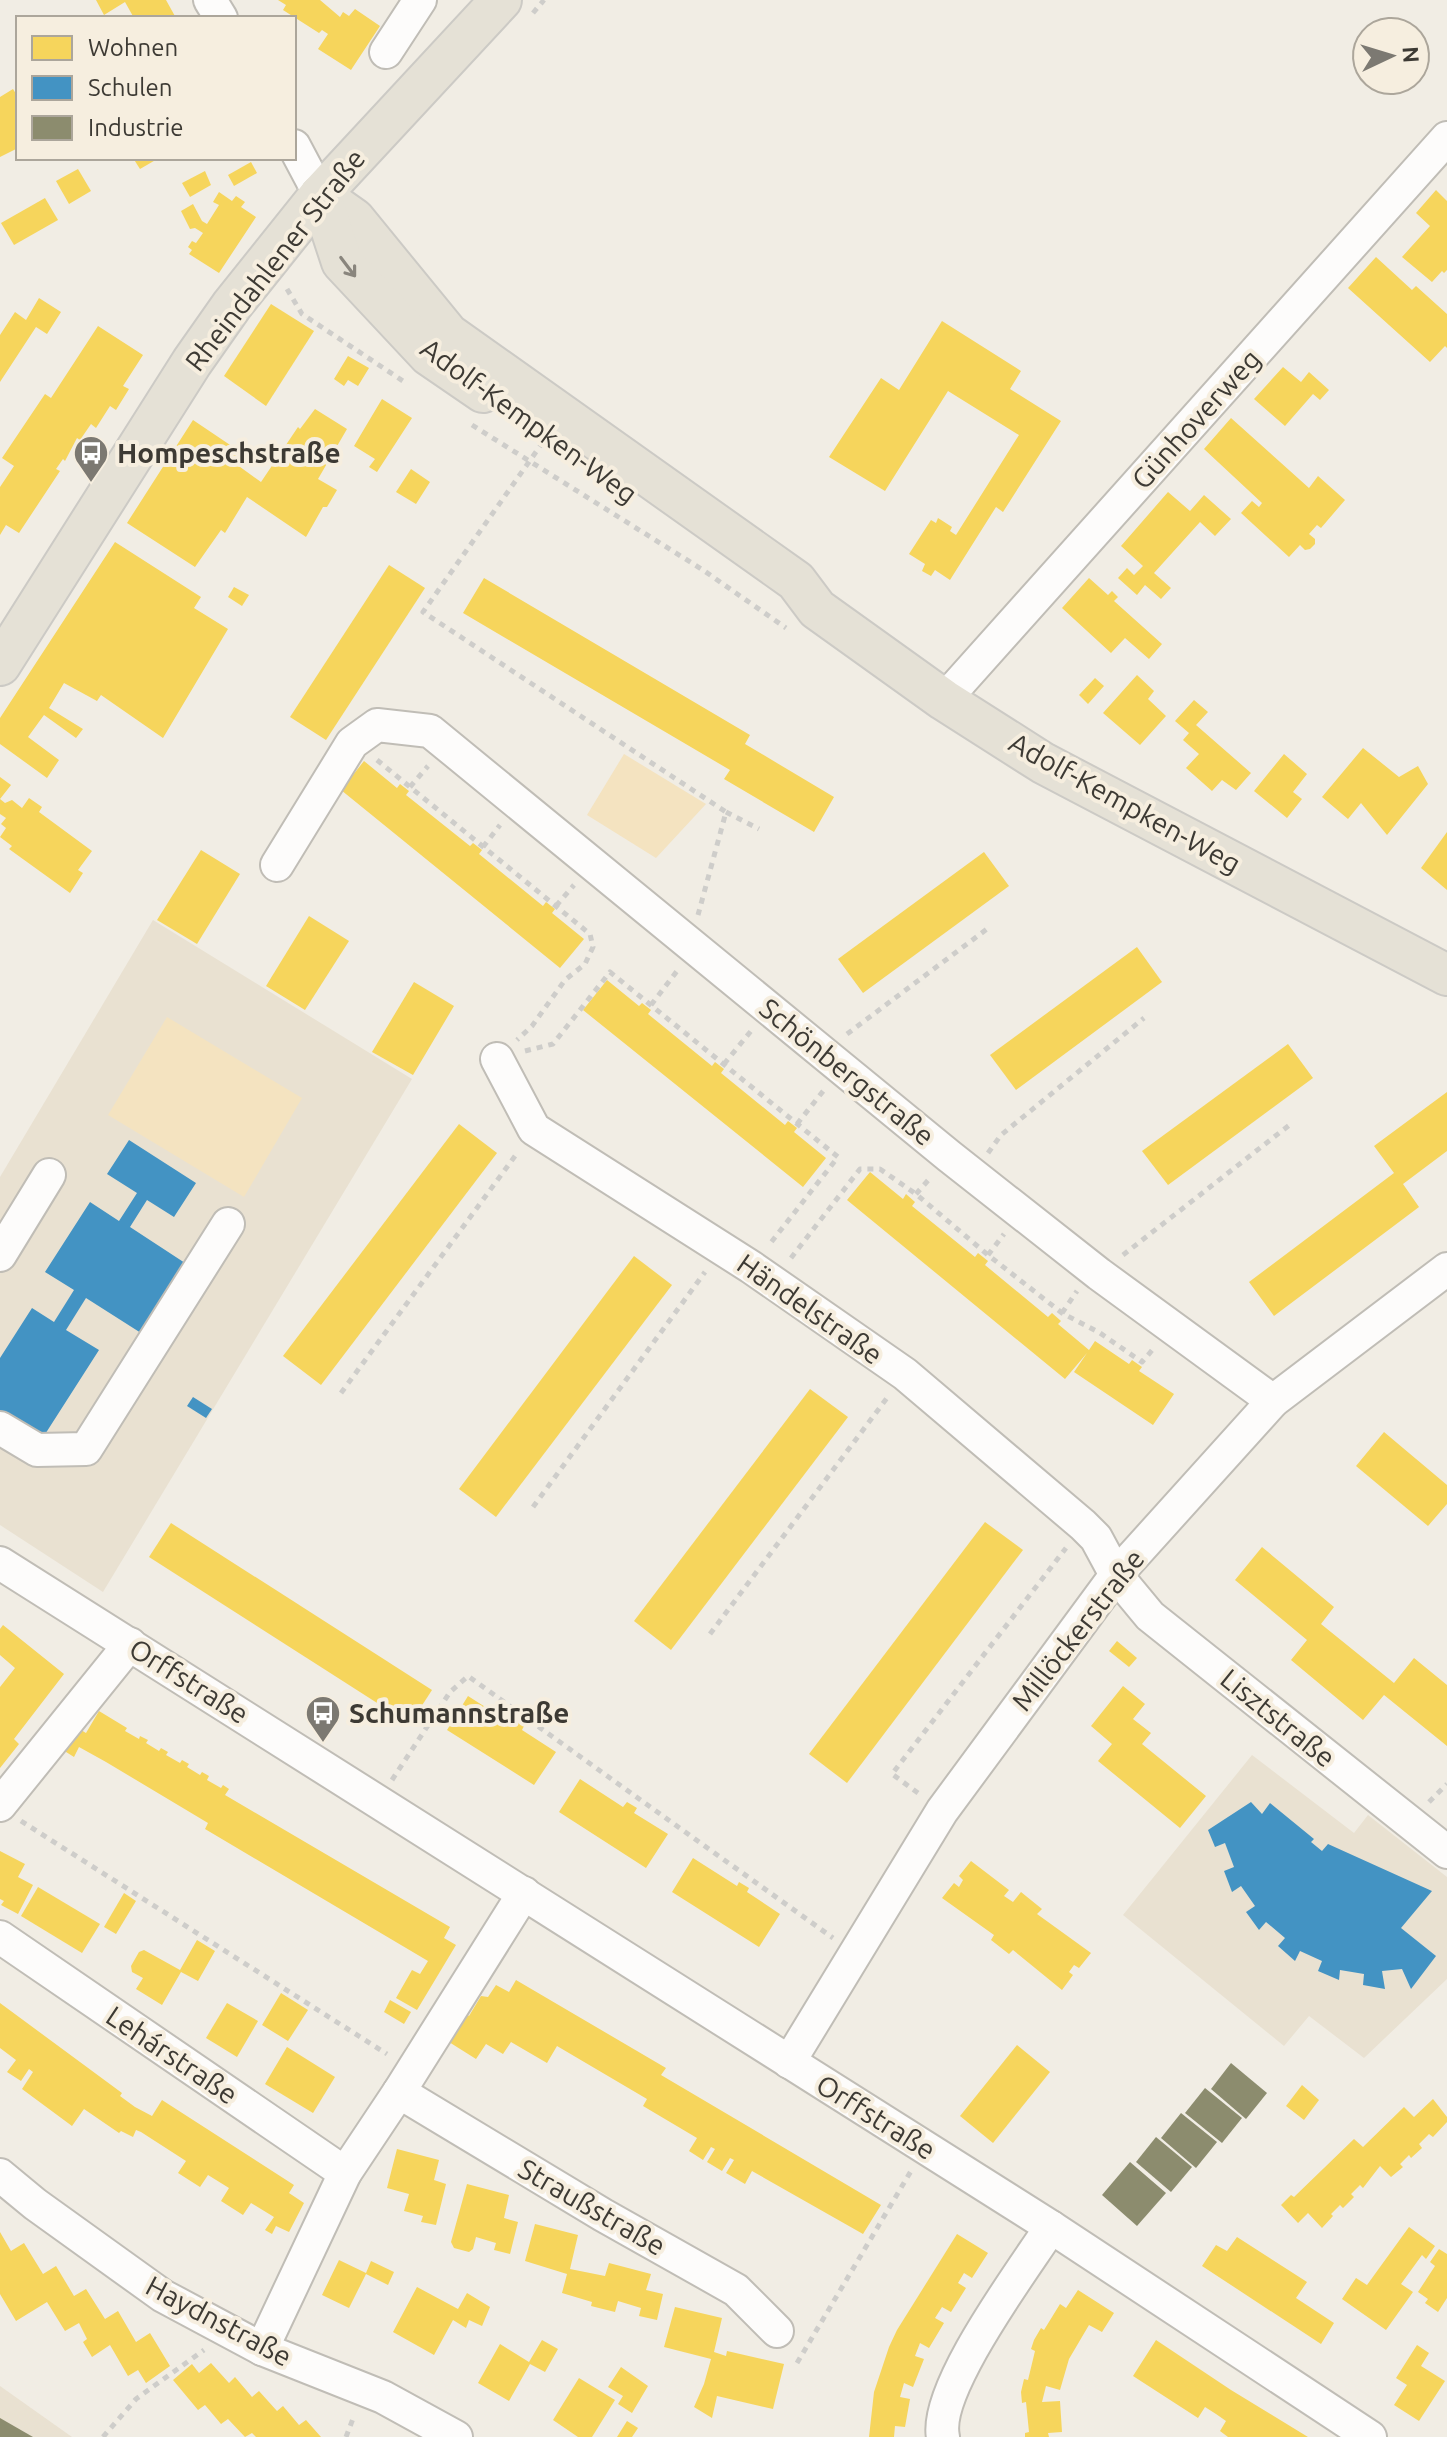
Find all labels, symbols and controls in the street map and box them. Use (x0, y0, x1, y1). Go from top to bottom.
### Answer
legend (16, 16, 296, 160)
north arrow (1351, 16, 1431, 96)
text: Wohnen (88, 34, 178, 61)
text: N (1398, 46, 1424, 64)
text: Schulen (88, 74, 172, 101)
text: Industrie (88, 114, 184, 141)
street label: Rheindahlener Straße (178, 143, 371, 377)
one-way arrow (338, 256, 356, 277)
street label: Adolf-Kempken-Weg (415, 332, 643, 509)
street label: Günhoverweg (1125, 343, 1266, 495)
bus stop icon: Hompeschstraße (72, 434, 110, 484)
place label: Hompeschstraße (117, 437, 341, 468)
street label: Adolf-Kempken-Weg (1004, 726, 1246, 879)
street label: Schönbergstraße (754, 992, 941, 1151)
street label: Händelstraße (732, 1247, 889, 1370)
street label: Millöckerstraße (1005, 1543, 1150, 1716)
street label: Orffstraße (124, 1632, 254, 1729)
street label: Lisztstraße (1215, 1662, 1342, 1773)
bus stop icon: Schumannstraße (304, 1694, 342, 1744)
place label: Schumannstraße (349, 1697, 569, 1728)
street label: Lehárstraße (101, 1999, 244, 2110)
street label: Orffstraße (811, 2068, 941, 2165)
street label: Straußstraße (513, 2152, 671, 2261)
street label: Haydnstraße (141, 2269, 297, 2372)

